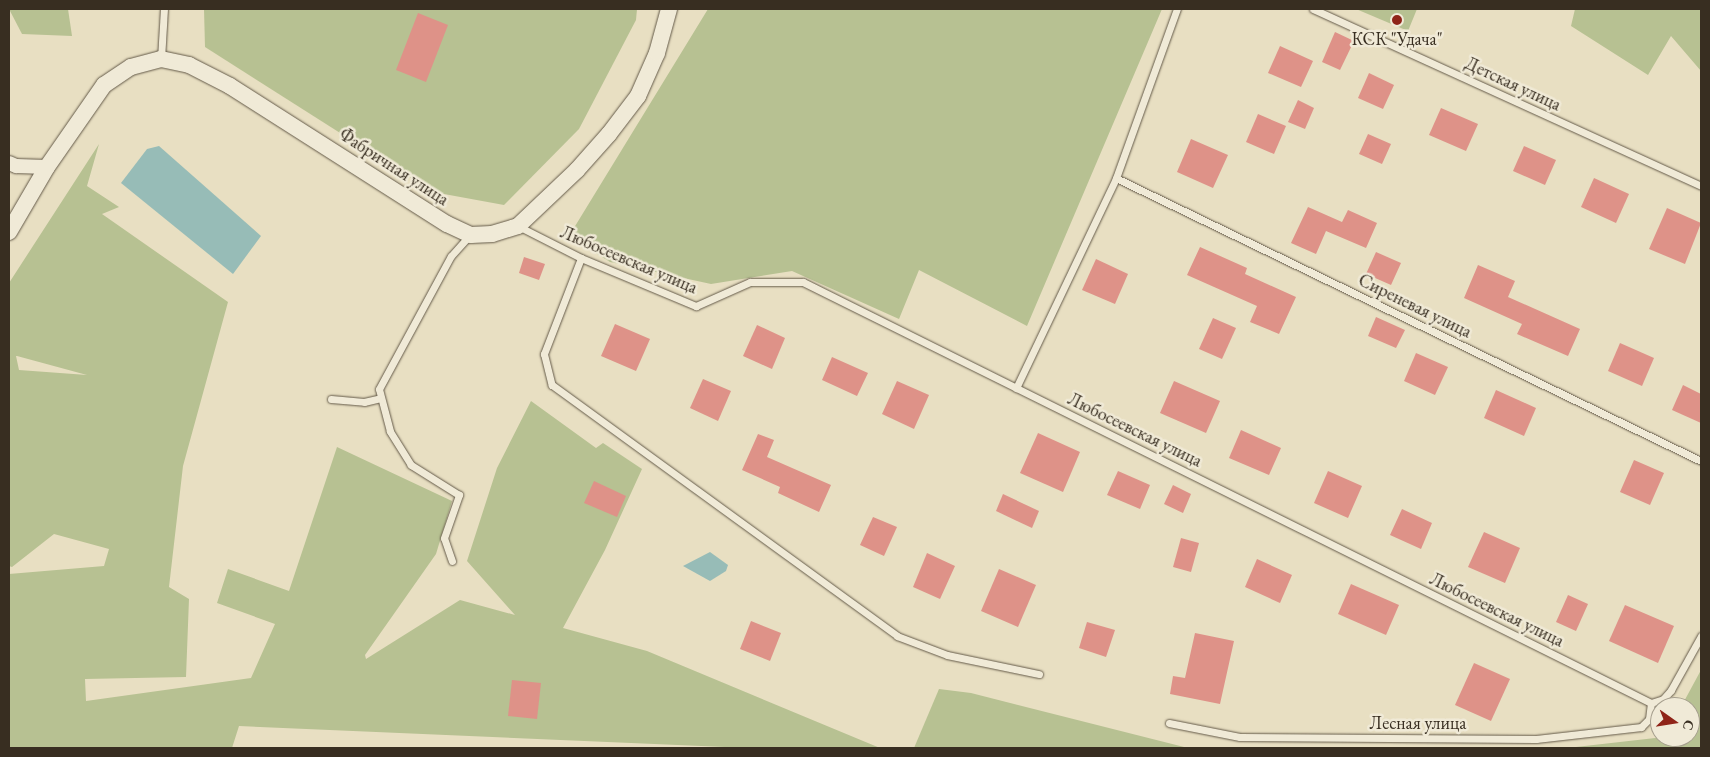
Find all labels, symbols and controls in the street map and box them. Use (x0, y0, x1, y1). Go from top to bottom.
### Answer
marker: КСК "Удача" (1391, 14, 1403, 26)
place label: КСК "Удача" (1351, 28, 1443, 50)
street label: Детская улица (1462, 52, 1564, 116)
street label: Фабричная улица (335, 124, 453, 210)
street label: Любосеевская улица (557, 221, 701, 299)
street label: Сиреневая улица (1355, 269, 1475, 343)
street label: Любосеевская улица (1064, 388, 1206, 472)
street label: Любосеевская улица (1426, 568, 1568, 652)
north arrow (1650, 697, 1700, 747)
street label: Лесная улица (1370, 712, 1466, 734)
text: С (1679, 718, 1699, 732)

